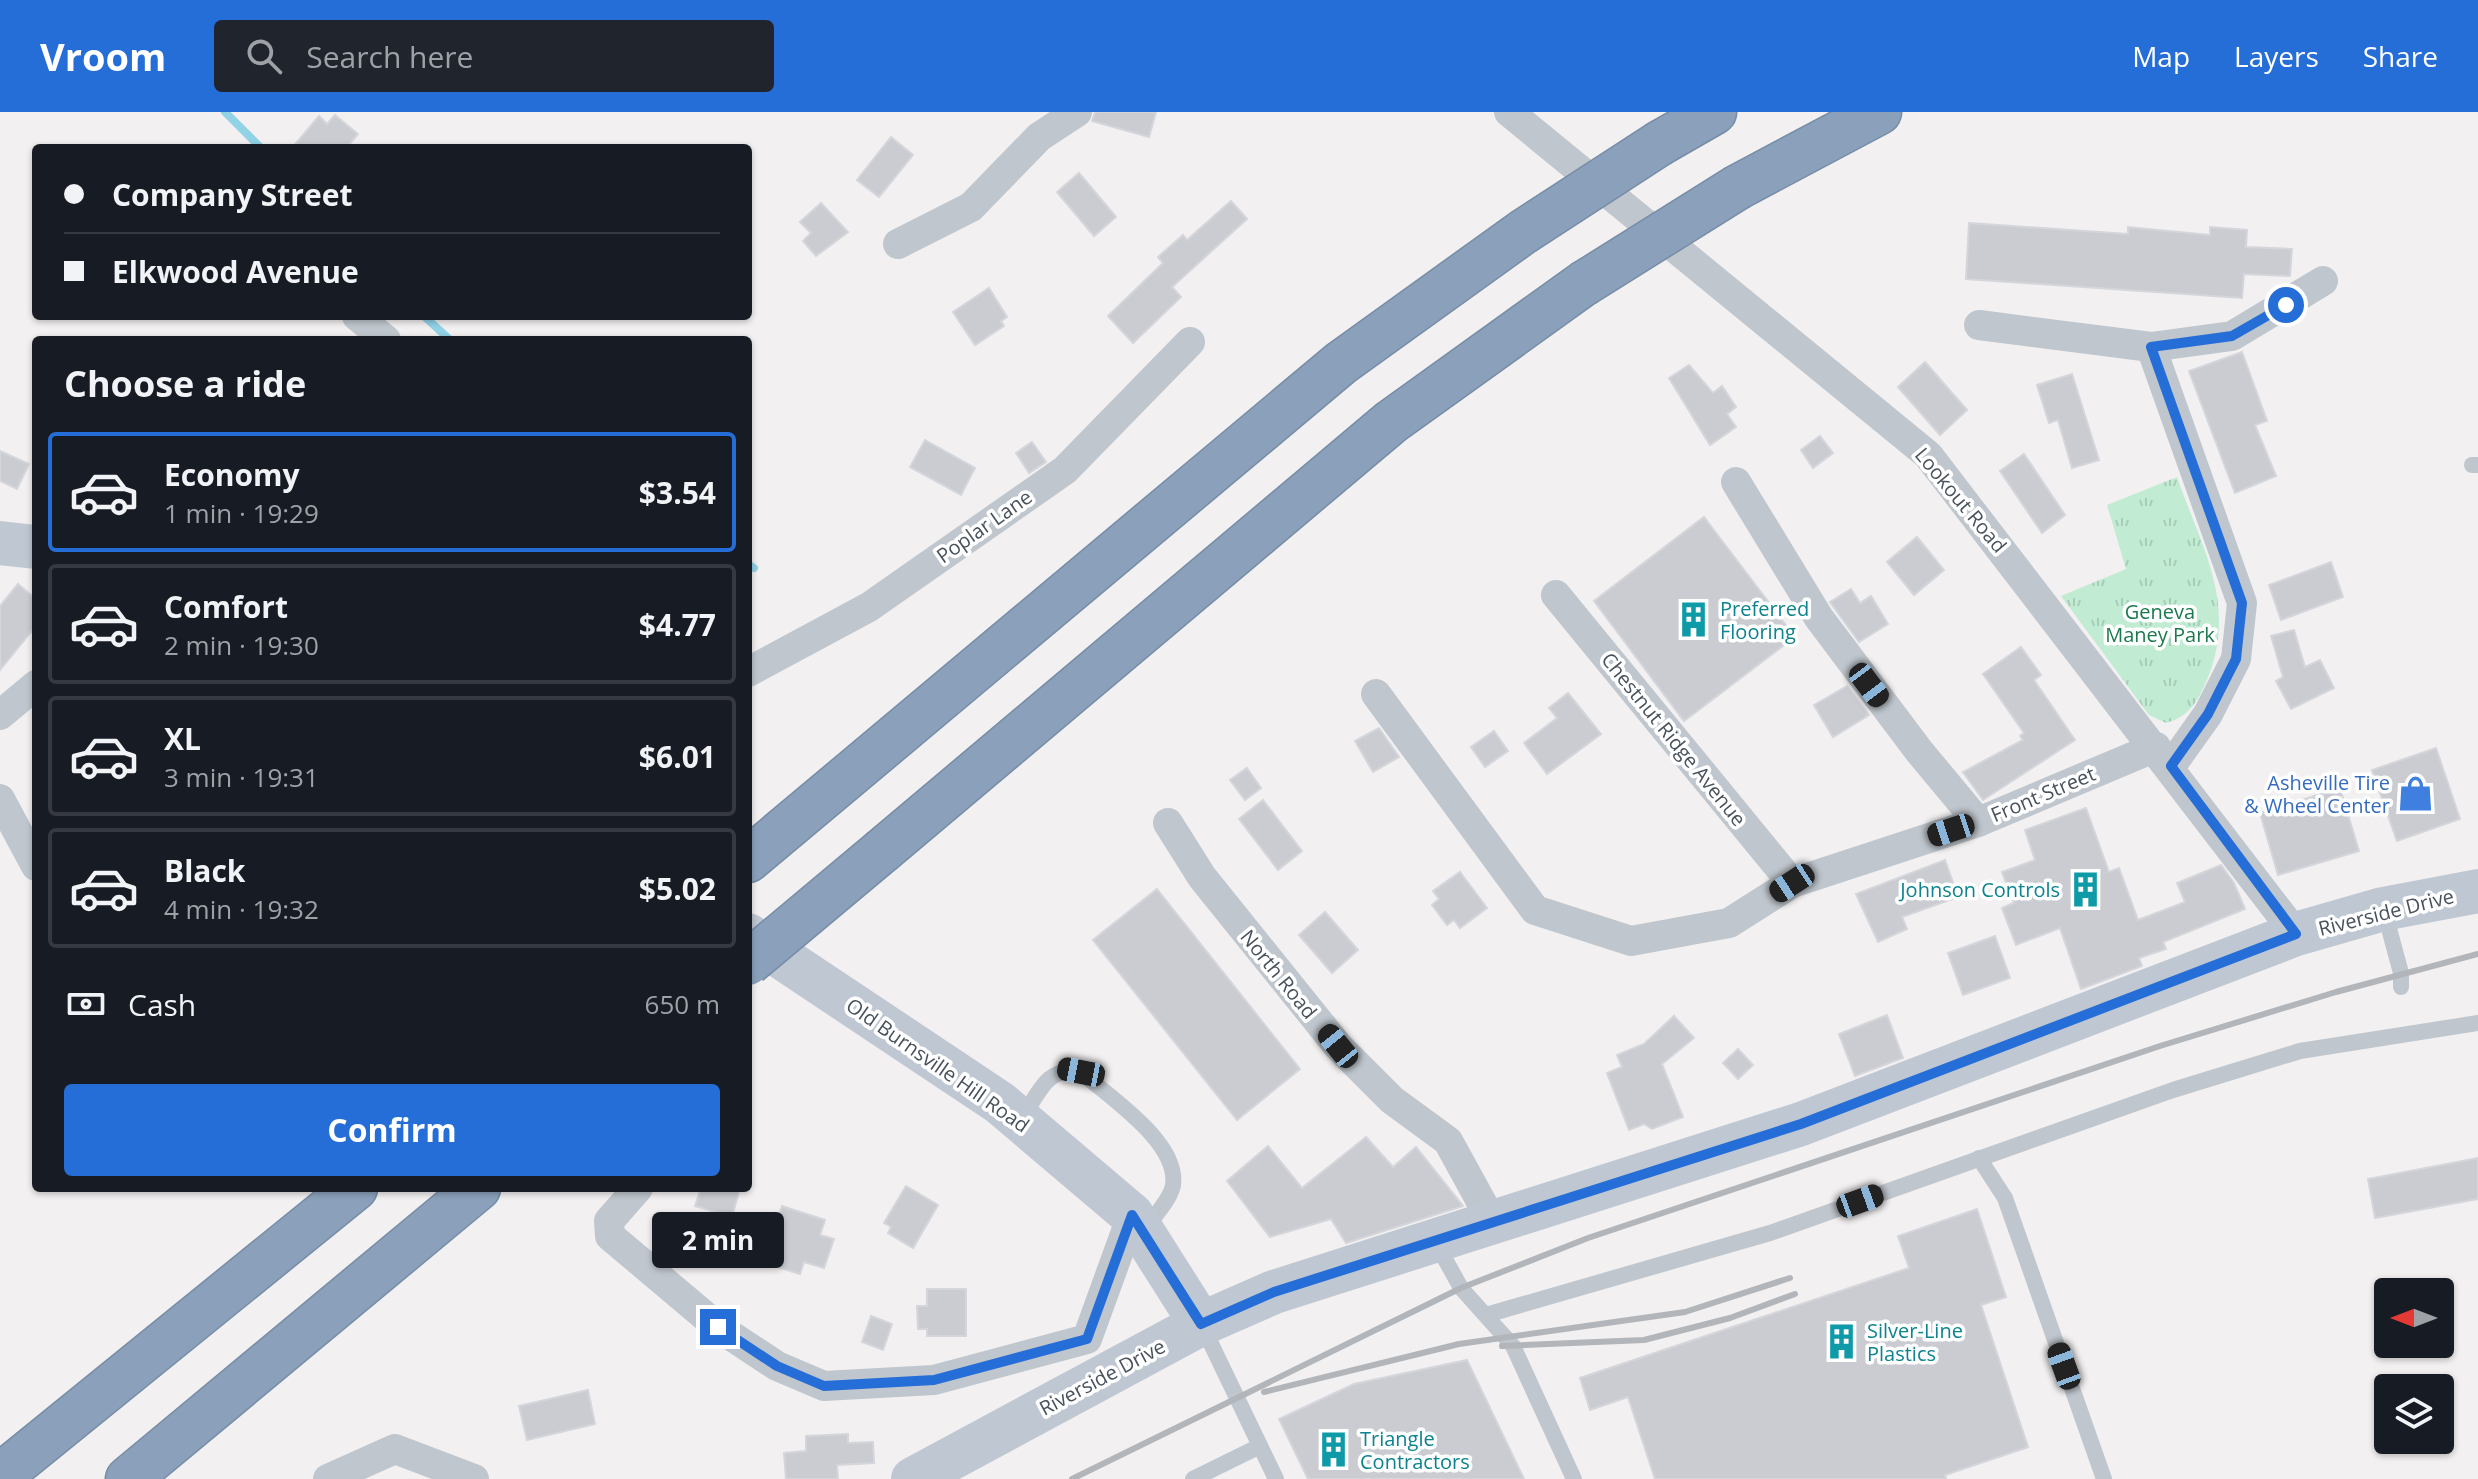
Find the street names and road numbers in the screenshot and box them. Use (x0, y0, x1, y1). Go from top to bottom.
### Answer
street label: Lookout Road (1909, 442, 2013, 558)
street label: Poplar Lane (931, 483, 1037, 569)
street label: Chestnut Ridge Avenue (1595, 647, 1753, 831)
street label: Front Street (1987, 760, 2099, 828)
street label: Riverside Drive (2315, 882, 2457, 942)
street label: North Road (1235, 924, 1323, 1024)
street label: Old Burnsville Hill Road (841, 992, 1035, 1138)
street label: Riverside Drive (1034, 1332, 1170, 1422)

